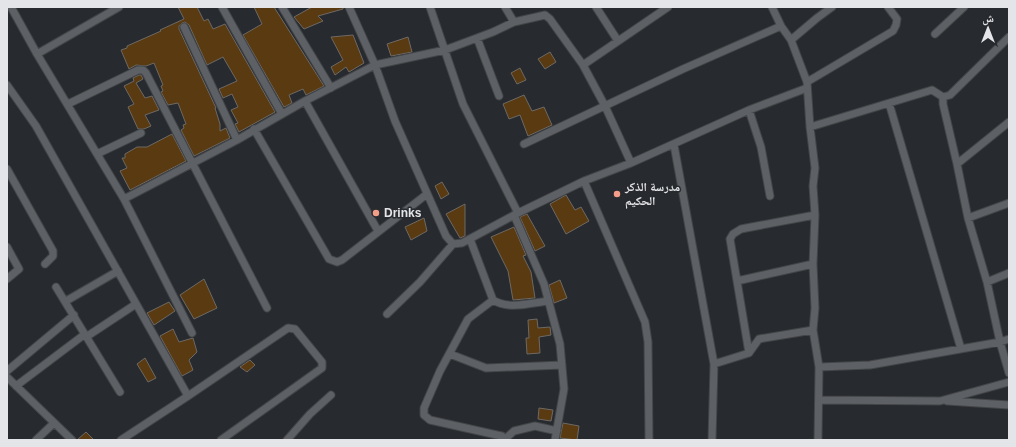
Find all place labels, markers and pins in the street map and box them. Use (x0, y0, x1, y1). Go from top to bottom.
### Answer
place label: مدرسة الذكر الحكيم (624, 180, 681, 209)
marker: مدرسة الذكر الحكيم (612, 189, 622, 199)
place label: Drinks (384, 206, 422, 220)
marker: Drinks (371, 208, 381, 218)

